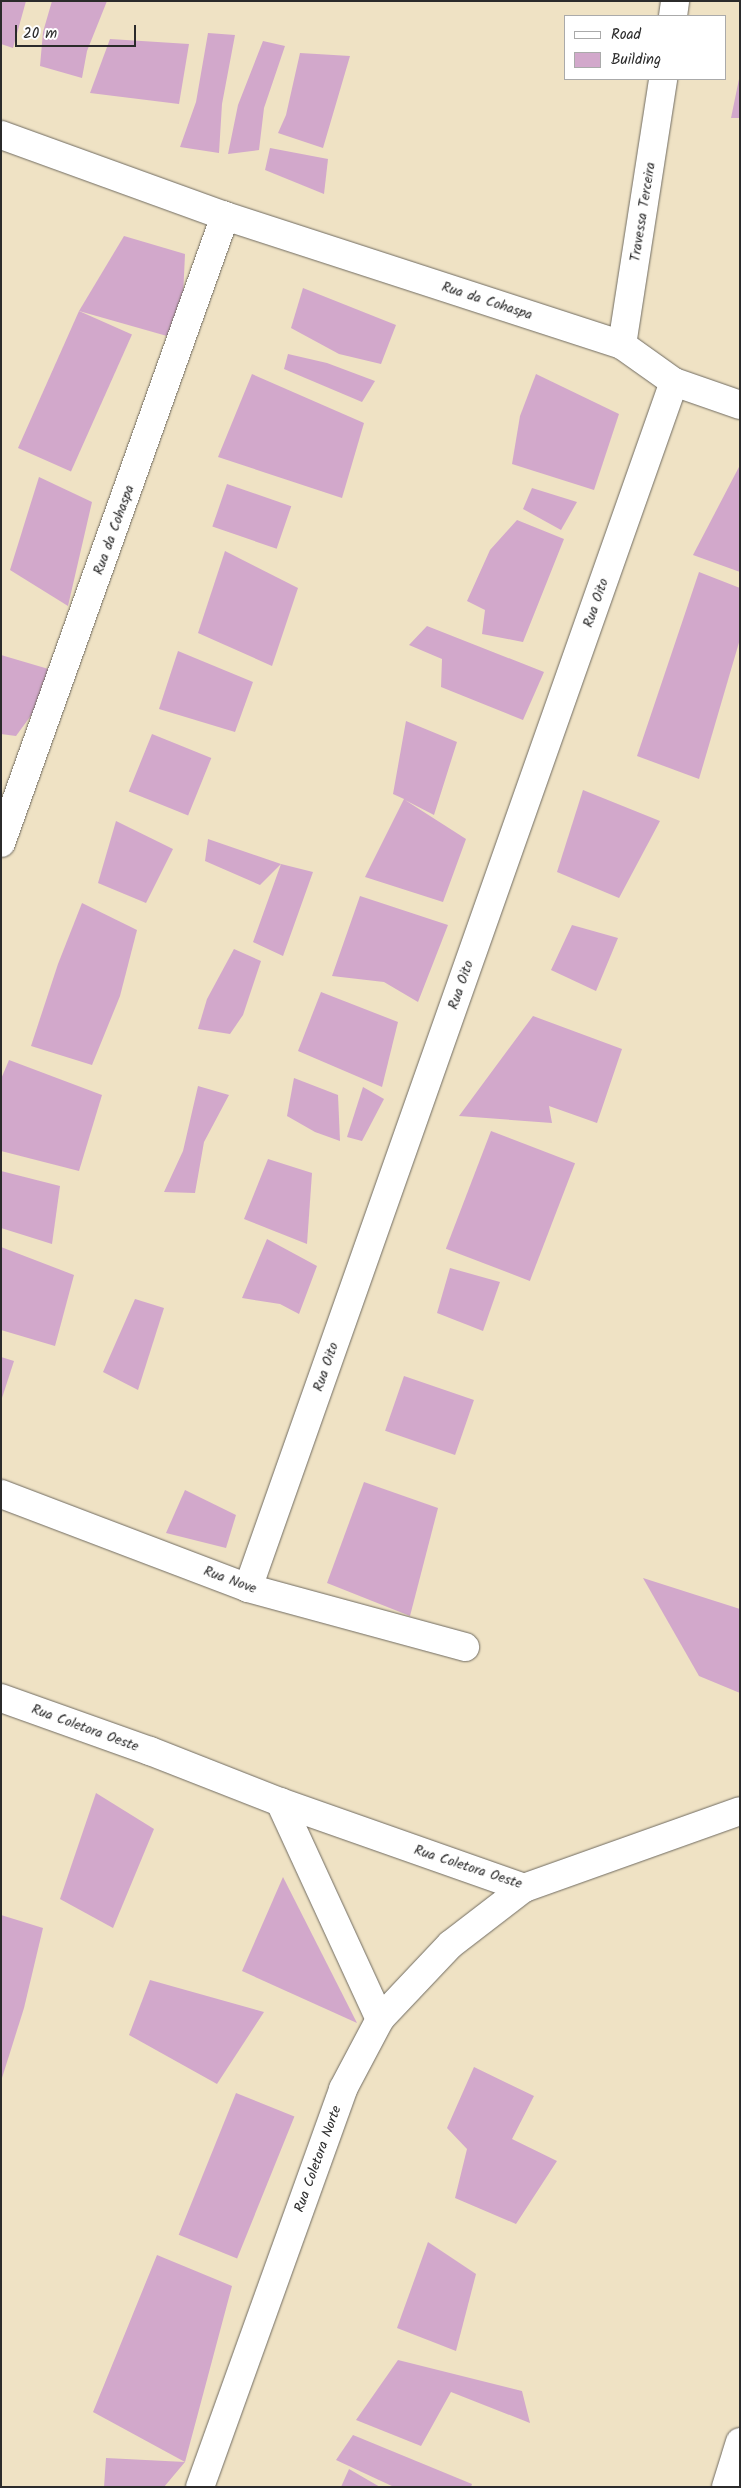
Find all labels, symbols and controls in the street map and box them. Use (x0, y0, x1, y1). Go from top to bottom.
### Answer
scale bar (18, 15, 139, 47)
legend (564, 15, 726, 80)
text: 20 m (23, 22, 57, 46)
text: Road (611, 23, 641, 47)
text: Building (611, 48, 661, 72)
street label: Travessa Terceira (627, 161, 659, 263)
street label: Rua da Cohaspa (440, 278, 534, 324)
street label: Rua da Cohaspa (90, 483, 138, 577)
street label: Rua Oito (580, 576, 612, 630)
street label: Rua Oito (445, 958, 477, 1012)
street label: Rua Oito (310, 1340, 342, 1394)
street label: Rua Nove (201, 1563, 259, 1597)
street label: Rua Coletora Oeste (29, 1701, 141, 1755)
street label: Rua Coletora Oeste (412, 1842, 524, 1892)
street label: Rua Coletora Norte (291, 2103, 345, 2215)

